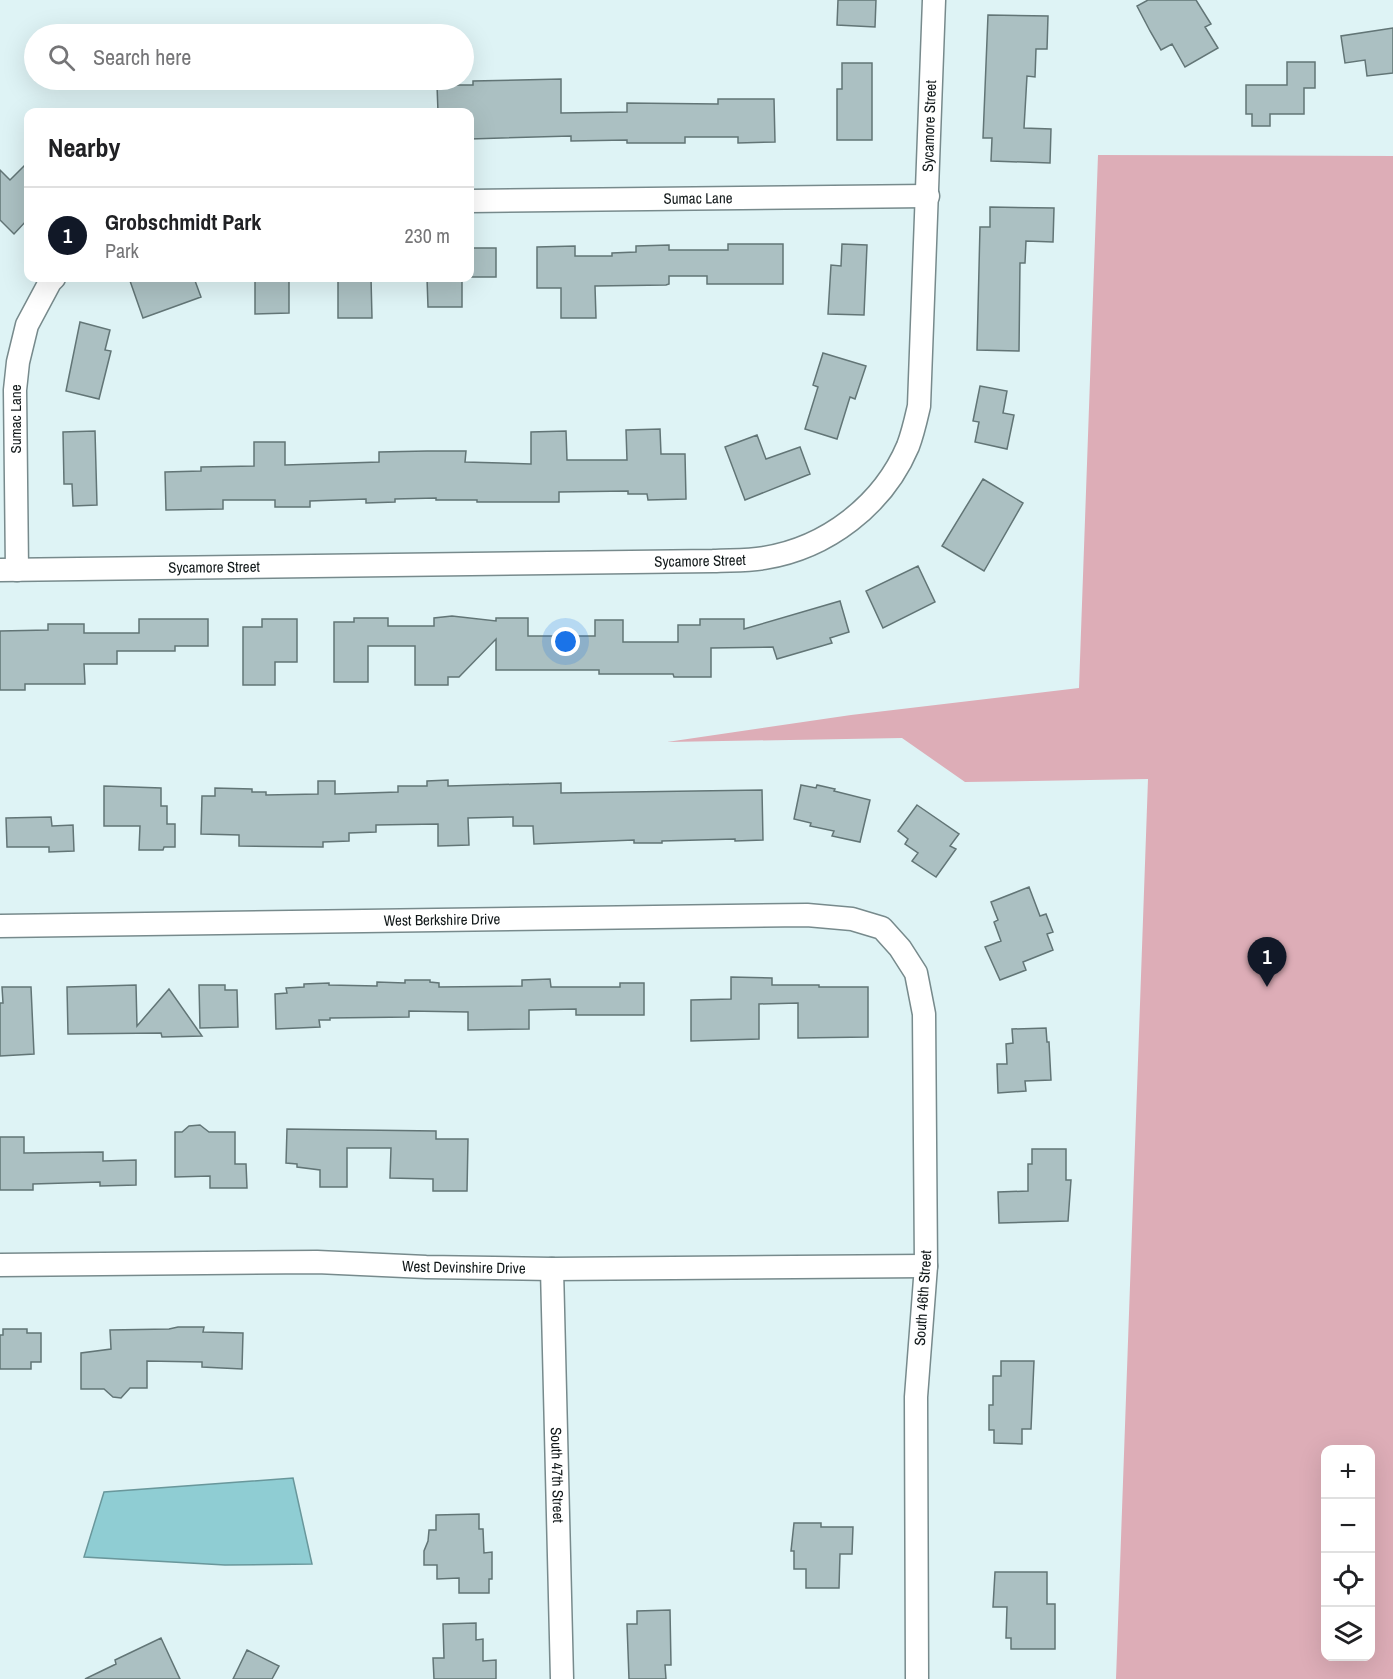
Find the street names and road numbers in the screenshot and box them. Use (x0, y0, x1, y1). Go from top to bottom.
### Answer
street label: Sycamore Street (917, 79, 941, 172)
street label: Sumac Lane (663, 187, 733, 209)
street label: Sumac Lane (5, 384, 26, 454)
street label: Sycamore Street (654, 549, 747, 572)
street label: Sycamore Street (168, 556, 261, 578)
street label: West Berkshire Drive (383, 908, 501, 931)
street label: South 46th Street (909, 1249, 936, 1346)
street label: West Devinshire Drive (402, 1255, 526, 1279)
street label: South 47th Street (546, 1427, 569, 1524)

